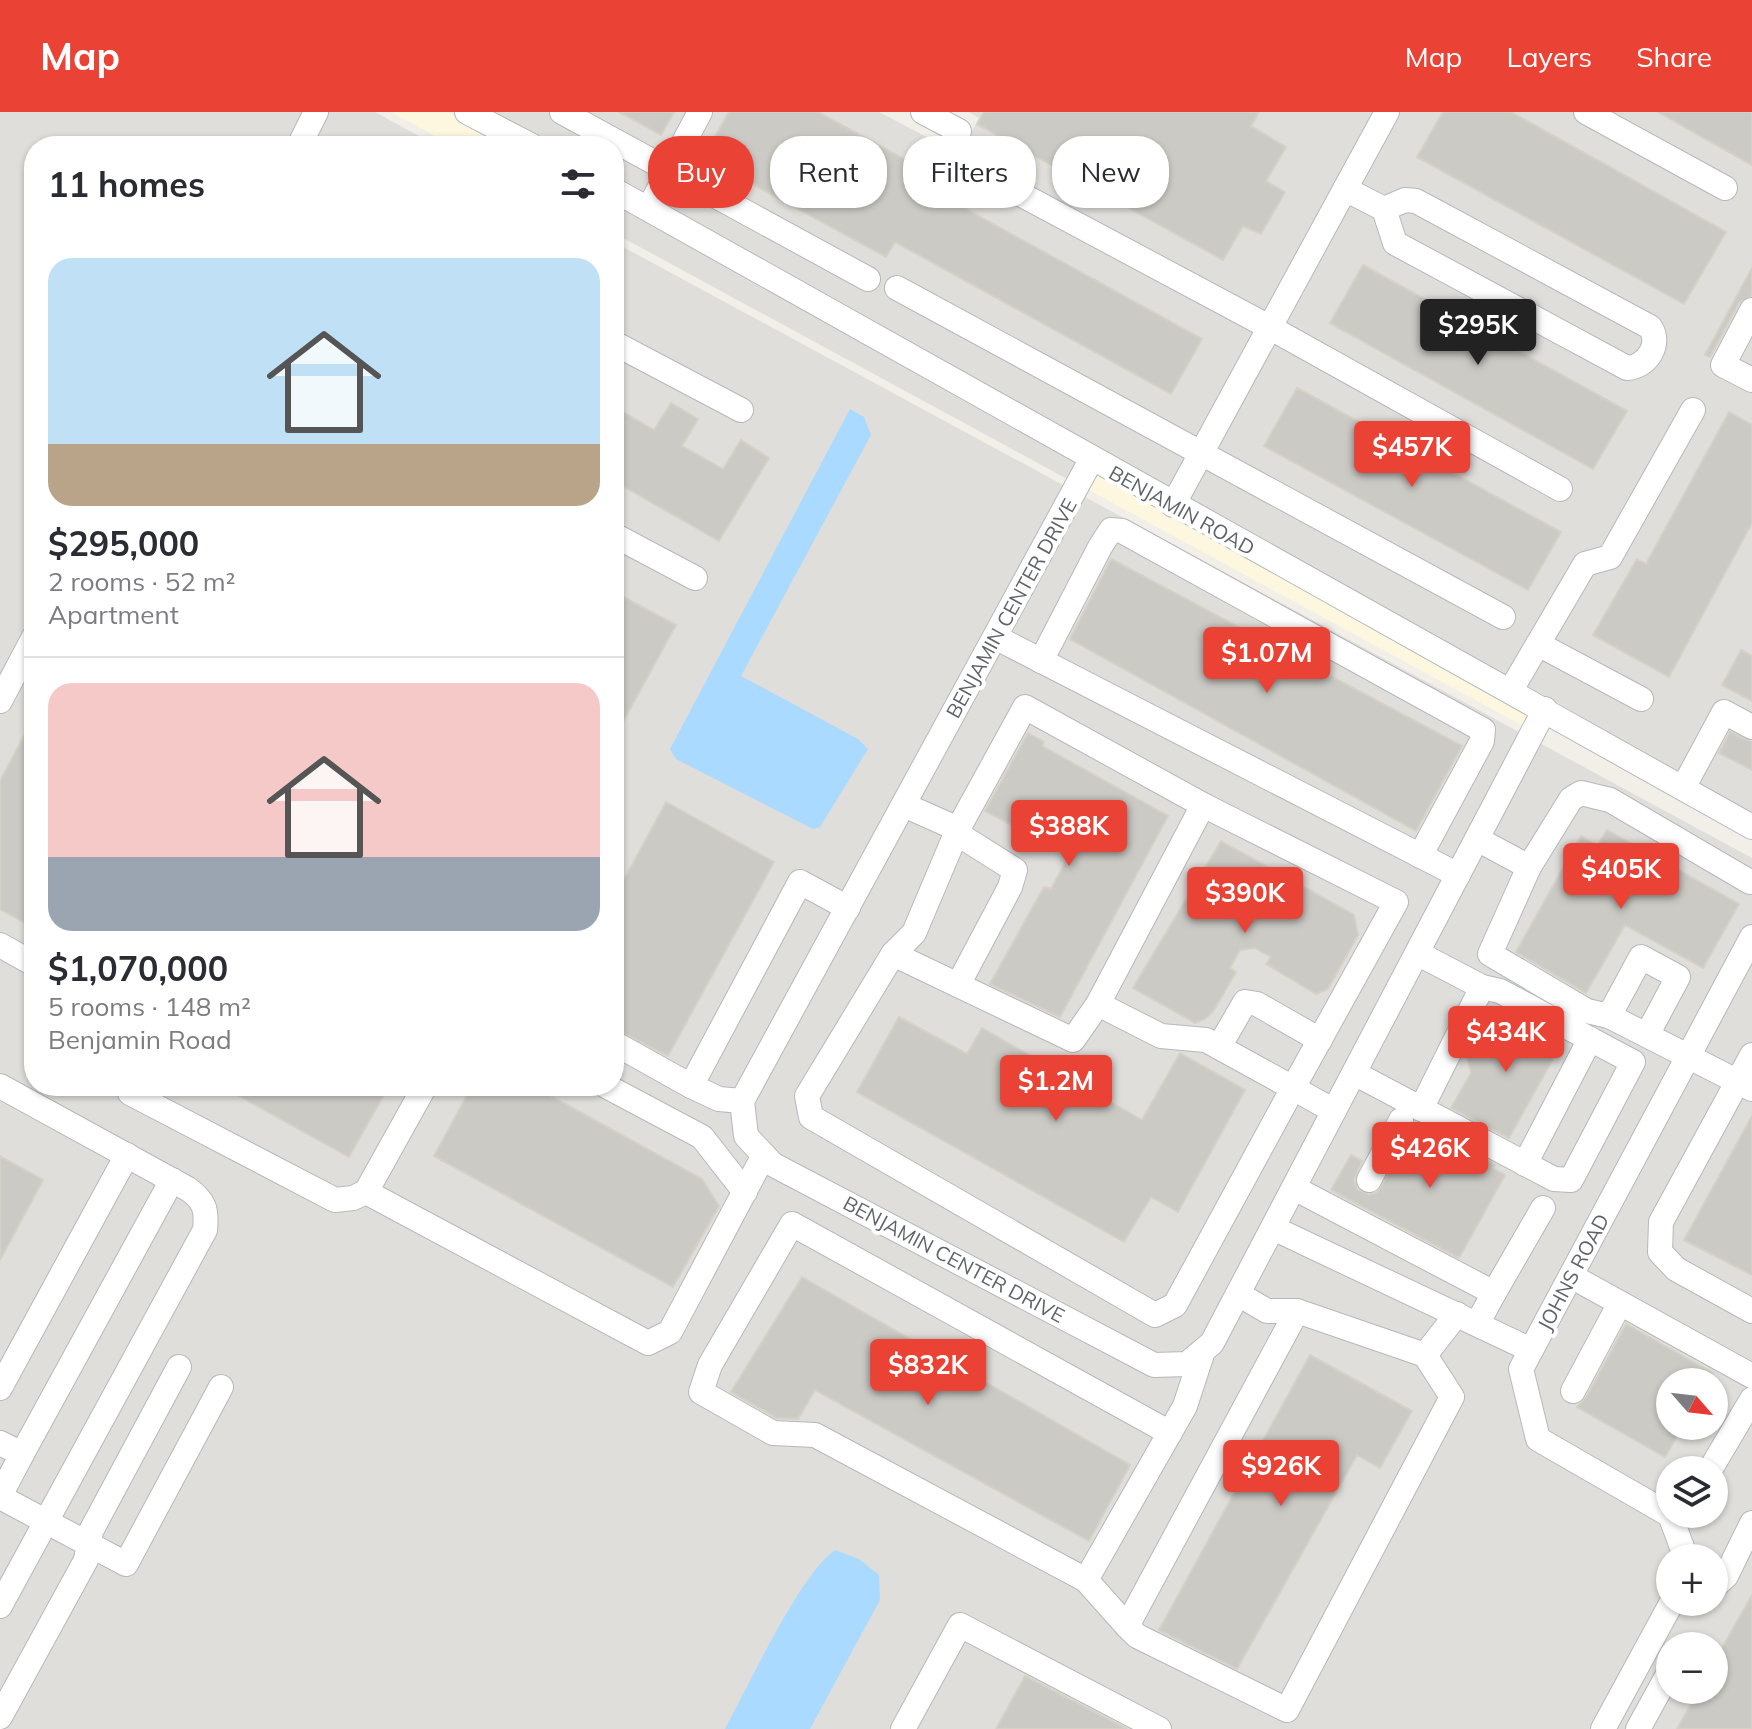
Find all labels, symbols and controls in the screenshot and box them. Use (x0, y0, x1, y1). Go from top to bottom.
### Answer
text: Map (40, 32, 120, 80)
text: Map (1405, 39, 1462, 74)
text: Layers (1506, 39, 1592, 74)
text: Share (1636, 39, 1712, 74)
chip: Buy (648, 136, 754, 208)
chip: Rent (770, 136, 887, 208)
chip: Filters (903, 136, 1036, 208)
chip: New (1052, 136, 1169, 208)
icon: filters (556, 162, 600, 206)
text: 11 homes (48, 163, 205, 206)
pin: $295K (1422, 299, 1534, 367)
text: $295K (1438, 308, 1518, 341)
icon: home (252, 310, 396, 454)
pin: $457K (1356, 421, 1468, 489)
text: $457K (1372, 430, 1452, 463)
street label: BENJAMIN ROAD (1105, 460, 1259, 560)
street label: BENJAMIN CENTER DRIVE (940, 494, 1082, 722)
text: $295,000 (48, 522, 199, 565)
text: 2 rooms · 52 m² (48, 565, 235, 598)
text: Apartment (48, 598, 179, 631)
pin: $1.07M (1202, 627, 1332, 695)
text: $1.07M (1221, 636, 1313, 669)
icon: home (252, 735, 396, 879)
pin: $388K (1013, 800, 1125, 868)
text: $388K (1029, 809, 1109, 842)
pin: $405K (1565, 843, 1677, 911)
text: $405K (1581, 852, 1661, 885)
pin: $390K (1189, 867, 1301, 935)
text: $390K (1205, 876, 1285, 909)
text: $1,070,000 (48, 947, 228, 990)
text: 5 rooms · 148 m² (48, 990, 251, 1023)
pin: $434K (1450, 1006, 1562, 1074)
text: $434K (1466, 1015, 1546, 1048)
text: Benjamin Road (48, 1023, 232, 1056)
pin: $1.2M (1000, 1055, 1112, 1123)
text: $1.2M (1018, 1064, 1094, 1097)
pin: $426K (1374, 1122, 1486, 1190)
text: $426K (1390, 1131, 1470, 1164)
street label: BENJAMIN CENTER DRIVE (839, 1190, 1069, 1328)
street label: JOHNS ROAD (1532, 1209, 1614, 1335)
pin: $832K (872, 1339, 984, 1407)
text: $832K (888, 1348, 968, 1381)
north arrow (1656, 1368, 1728, 1440)
map controls (1656, 1368, 1728, 1704)
pin: $926K (1225, 1440, 1337, 1508)
text: $926K (1241, 1449, 1321, 1482)
button: layers (1656, 1456, 1728, 1528)
button: + (1656, 1544, 1728, 1616)
button: − (1656, 1632, 1728, 1704)

